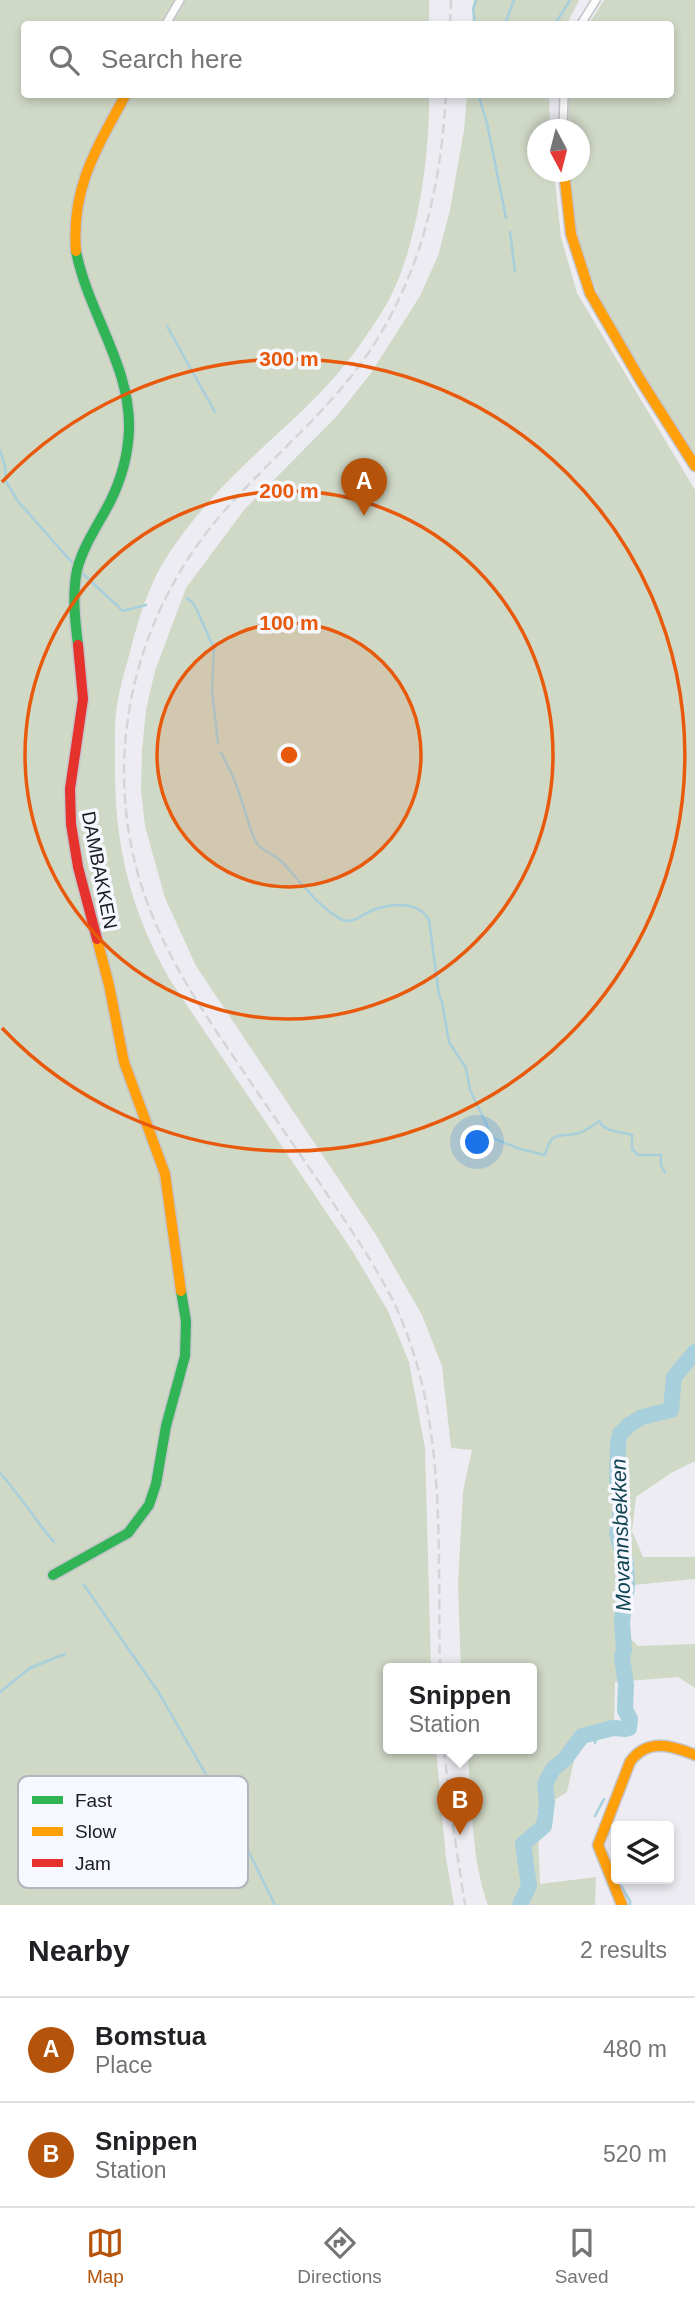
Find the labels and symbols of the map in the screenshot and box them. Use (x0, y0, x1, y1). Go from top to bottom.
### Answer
north arrow (527, 119, 590, 182)
text: 300 m (259, 347, 319, 370)
pin: A (341, 458, 387, 516)
text: 200 m (259, 479, 319, 502)
text: 100 m (259, 611, 319, 634)
centre of rings (277, 743, 301, 767)
street label: DAMBAKKEN (78, 810, 121, 931)
your location (460, 1125, 494, 1159)
water label: Movannsbekken (606, 1458, 635, 1612)
legend (18, 1776, 248, 1888)
pin: B (437, 1777, 483, 1835)
text: Fast (75, 1790, 113, 1811)
text: Slow (75, 1821, 116, 1842)
text: Jam (75, 1853, 111, 1874)

